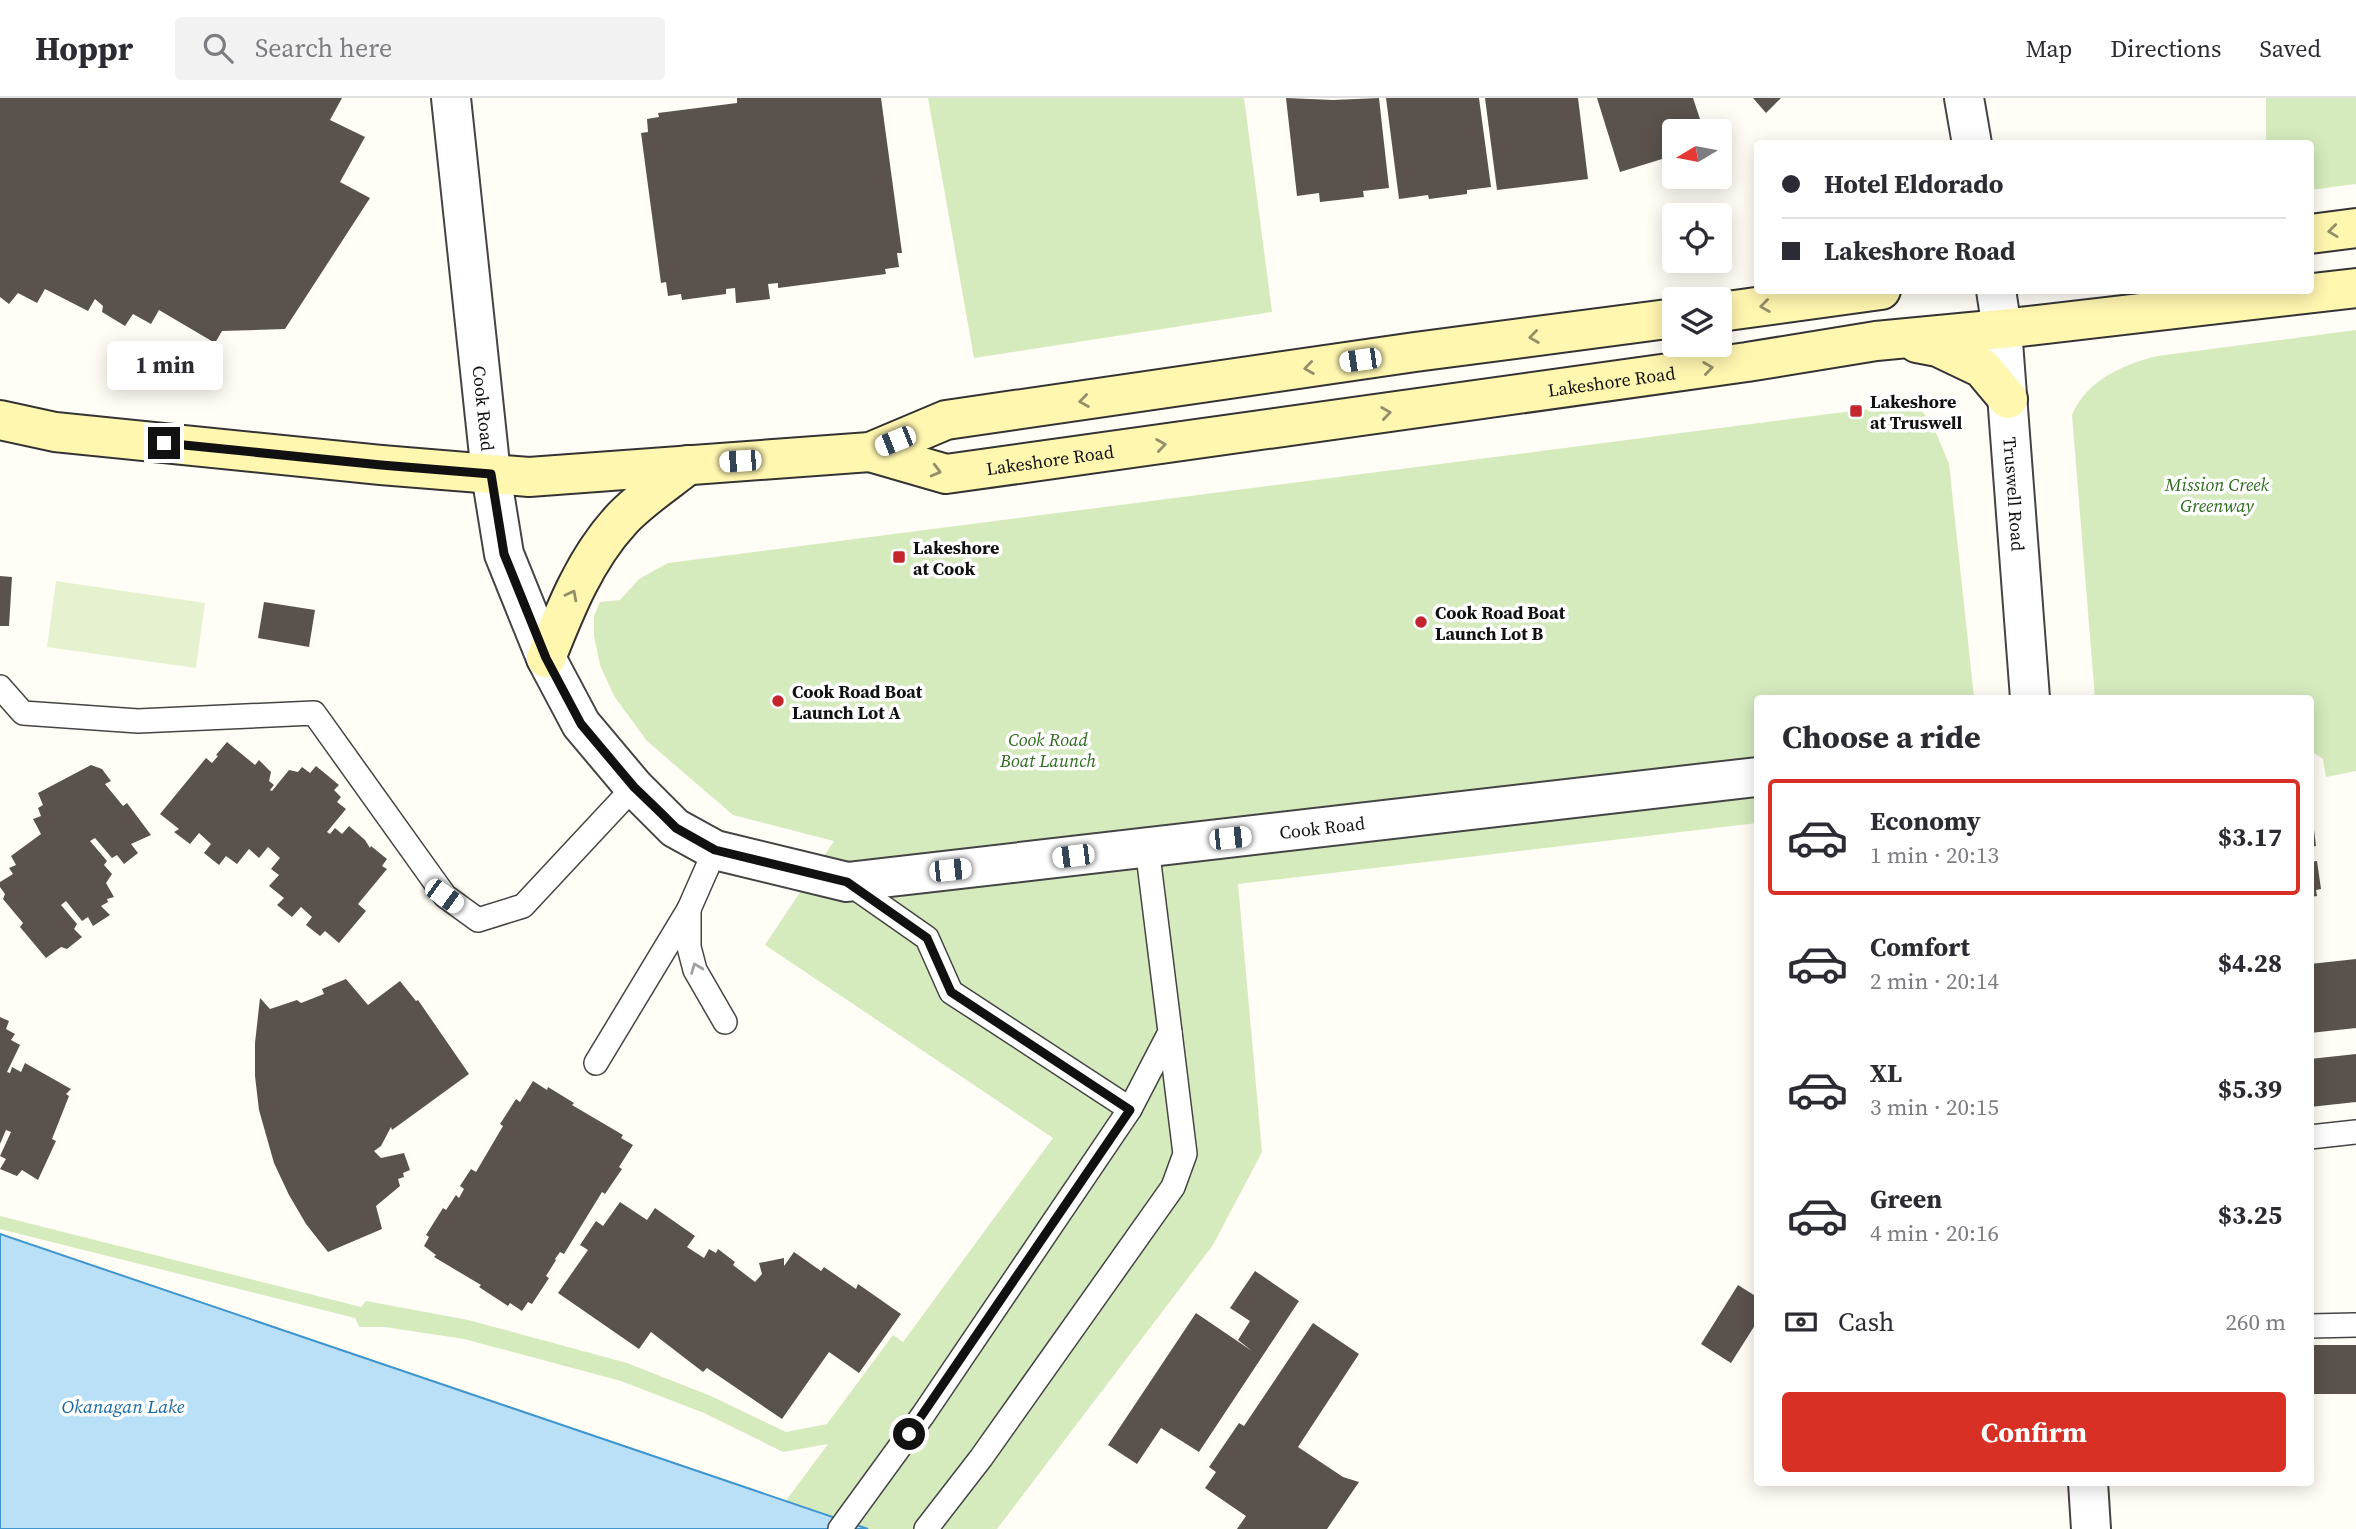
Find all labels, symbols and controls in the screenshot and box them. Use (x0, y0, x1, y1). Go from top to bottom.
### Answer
search box (175, 17, 665, 80)
text: Hoppr (35, 26, 133, 71)
icon: search (199, 29, 237, 67)
text: Search here (255, 30, 392, 66)
text: Map (2025, 32, 2072, 65)
text: Directions (2110, 32, 2221, 65)
text: Saved (2259, 32, 2321, 65)
north arrow (1662, 119, 1732, 189)
map controls (1662, 119, 1732, 357)
text: Hotel Eldorado (1824, 166, 2003, 202)
button: locate (1662, 203, 1732, 273)
one-way arrow (2327, 224, 2339, 239)
text: Lakeshore Road (1824, 233, 2015, 269)
button: layers (1662, 287, 1732, 357)
one-way arrow (1759, 299, 1771, 314)
one-way arrow (1528, 329, 1540, 344)
callout: 1 min (106, 342, 222, 390)
car (1338, 347, 1383, 373)
text: 1 min (135, 349, 195, 381)
one-way arrow (1303, 360, 1315, 375)
street label: Lakeshore Road (1546, 360, 1677, 402)
one-way arrow (1703, 360, 1714, 375)
street label: Cook Road (467, 364, 501, 452)
place label: Lakeshore at Truswell (1870, 389, 1963, 435)
one-way arrow (1078, 393, 1090, 408)
marker: Lakeshore at Truswell (1848, 403, 1864, 419)
one-way arrow (1380, 406, 1392, 421)
car (872, 423, 919, 459)
route end (148, 427, 180, 459)
street label: Truswell Road (1998, 436, 2031, 552)
one-way arrow (1155, 437, 1167, 452)
street label: Lakeshore Road (984, 438, 1115, 481)
car (719, 449, 762, 473)
one-way arrow (930, 462, 942, 477)
park label: Mission Creek Greenway (2164, 472, 2269, 518)
place label: Lakeshore at Cook (913, 535, 999, 581)
marker: Lakeshore at Cook (891, 549, 907, 565)
one-way arrow (564, 590, 578, 602)
place label: Cook Road Boat Launch Lot B (1435, 600, 1566, 646)
marker: Cook Road Boat Launch Lot B (1413, 614, 1429, 630)
place label: Cook Road Boat Launch Lot A (792, 679, 923, 725)
marker: Cook Road Boat Launch Lot A (770, 693, 786, 709)
text: Choose a ride (1782, 715, 1981, 759)
park label: Cook Road Boat Launch (999, 727, 1096, 773)
text: Economy (1870, 803, 1981, 839)
icon: car (1786, 806, 1849, 869)
street label: Cook Road (1278, 810, 1366, 845)
text: $3.17 (2218, 819, 2282, 855)
car (1209, 825, 1252, 851)
text: 1 min · 20:13 (1870, 839, 1999, 871)
car (1051, 843, 1096, 869)
car (929, 857, 972, 883)
car (421, 875, 468, 917)
text: Comfort (1870, 929, 1970, 965)
icon: car (1786, 932, 1849, 995)
text: $4.28 (2218, 945, 2282, 981)
one-way arrow (691, 963, 705, 975)
text: 2 min · 20:14 (1870, 965, 1999, 997)
text: XL (1870, 1055, 1902, 1091)
icon: car (1786, 1058, 1849, 1121)
text: $5.39 (2218, 1071, 2282, 1107)
text: 3 min · 20:15 (1870, 1091, 1999, 1123)
text: Green (1870, 1181, 1942, 1217)
icon: car (1786, 1184, 1849, 1247)
text: $3.25 (2218, 1197, 2282, 1233)
text: 4 min · 20:16 (1870, 1217, 1999, 1249)
icon: cash (1782, 1303, 1820, 1341)
text: Cash (1838, 1304, 1894, 1340)
text: 260 m (2225, 1306, 2286, 1338)
button: Confirm (1782, 1392, 2286, 1472)
water label: Okanagan Lake (61, 1393, 185, 1419)
route start (893, 1418, 925, 1450)

